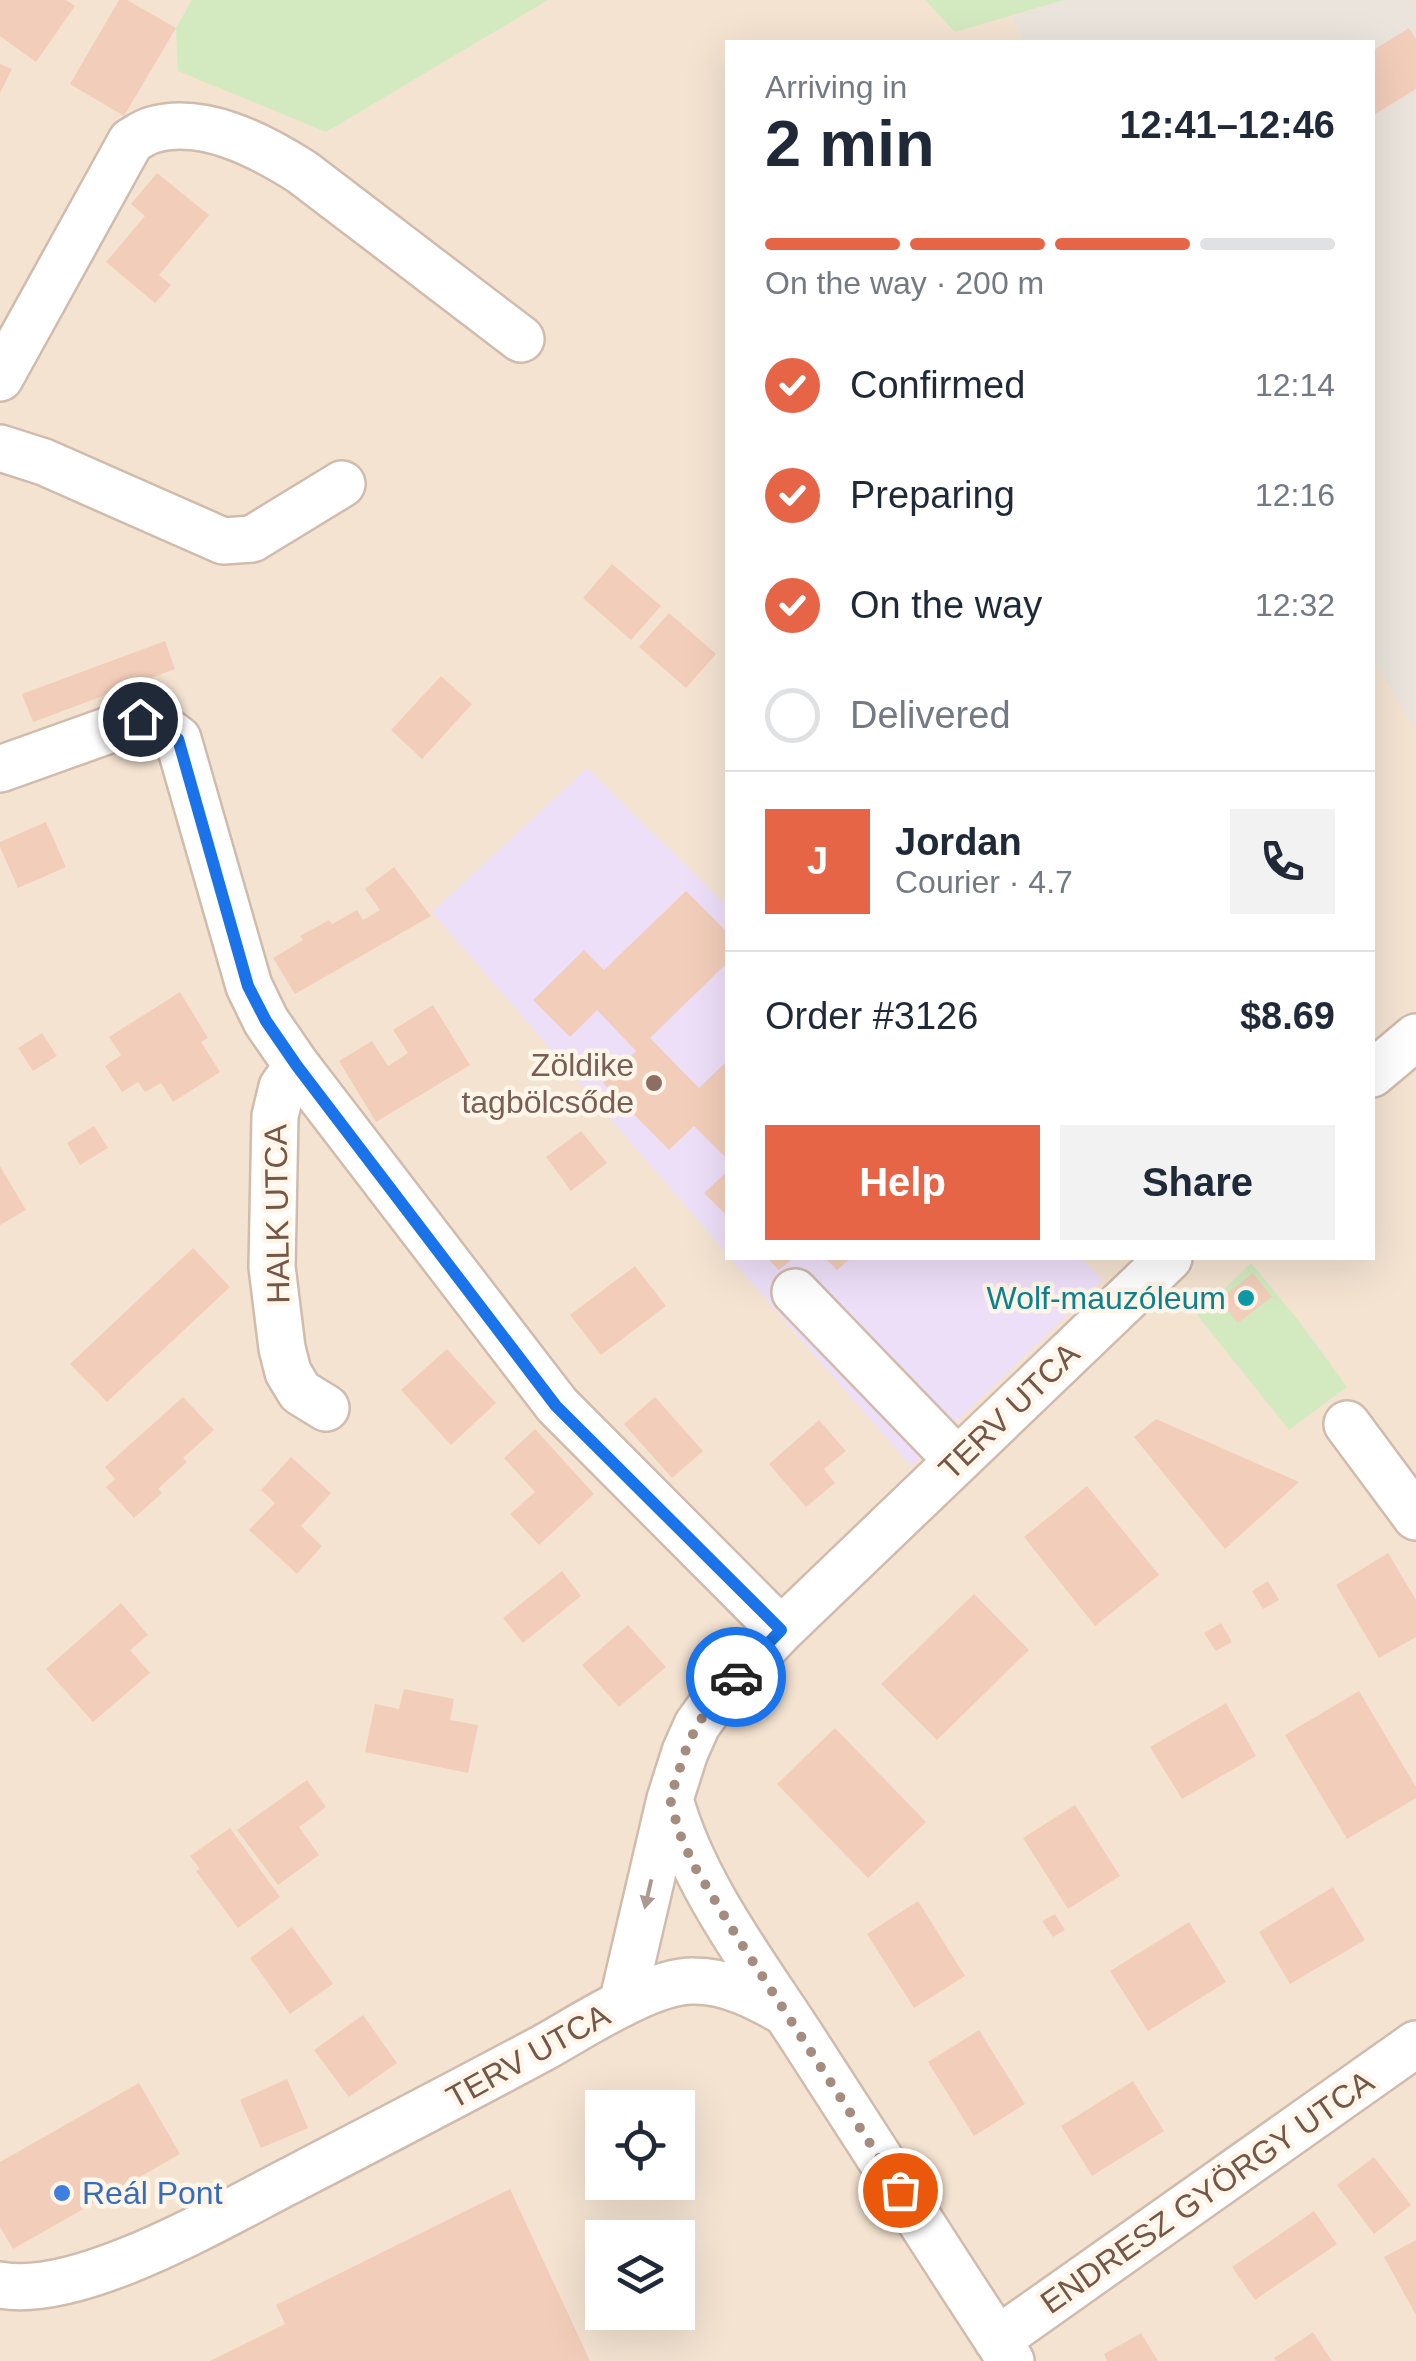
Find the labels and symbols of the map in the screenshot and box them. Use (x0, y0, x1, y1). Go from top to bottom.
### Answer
pin (98, 677, 183, 762)
place label: Zöldike tagbölcsőde (461, 1047, 634, 1120)
marker: Zöldike tagbölcsőde (643, 1072, 665, 1094)
street label: HALK UTCA (257, 1123, 297, 1304)
place label: Wolf-mauzóleum (987, 1280, 1226, 1316)
marker: Wolf-mauzóleum (1235, 1287, 1257, 1309)
street label: TERV UTCA (931, 1335, 1087, 1487)
courier (686, 1627, 786, 1727)
one-way arrow (640, 1879, 655, 1910)
street label: TERV UTCA (440, 1996, 616, 2116)
street label: ENDRESZ GYÖRGY UTCA (1034, 2063, 1381, 2321)
pin (858, 2148, 943, 2233)
place label: Reál Pont (82, 2175, 223, 2211)
marker: Reál Pont (51, 2182, 73, 2204)

